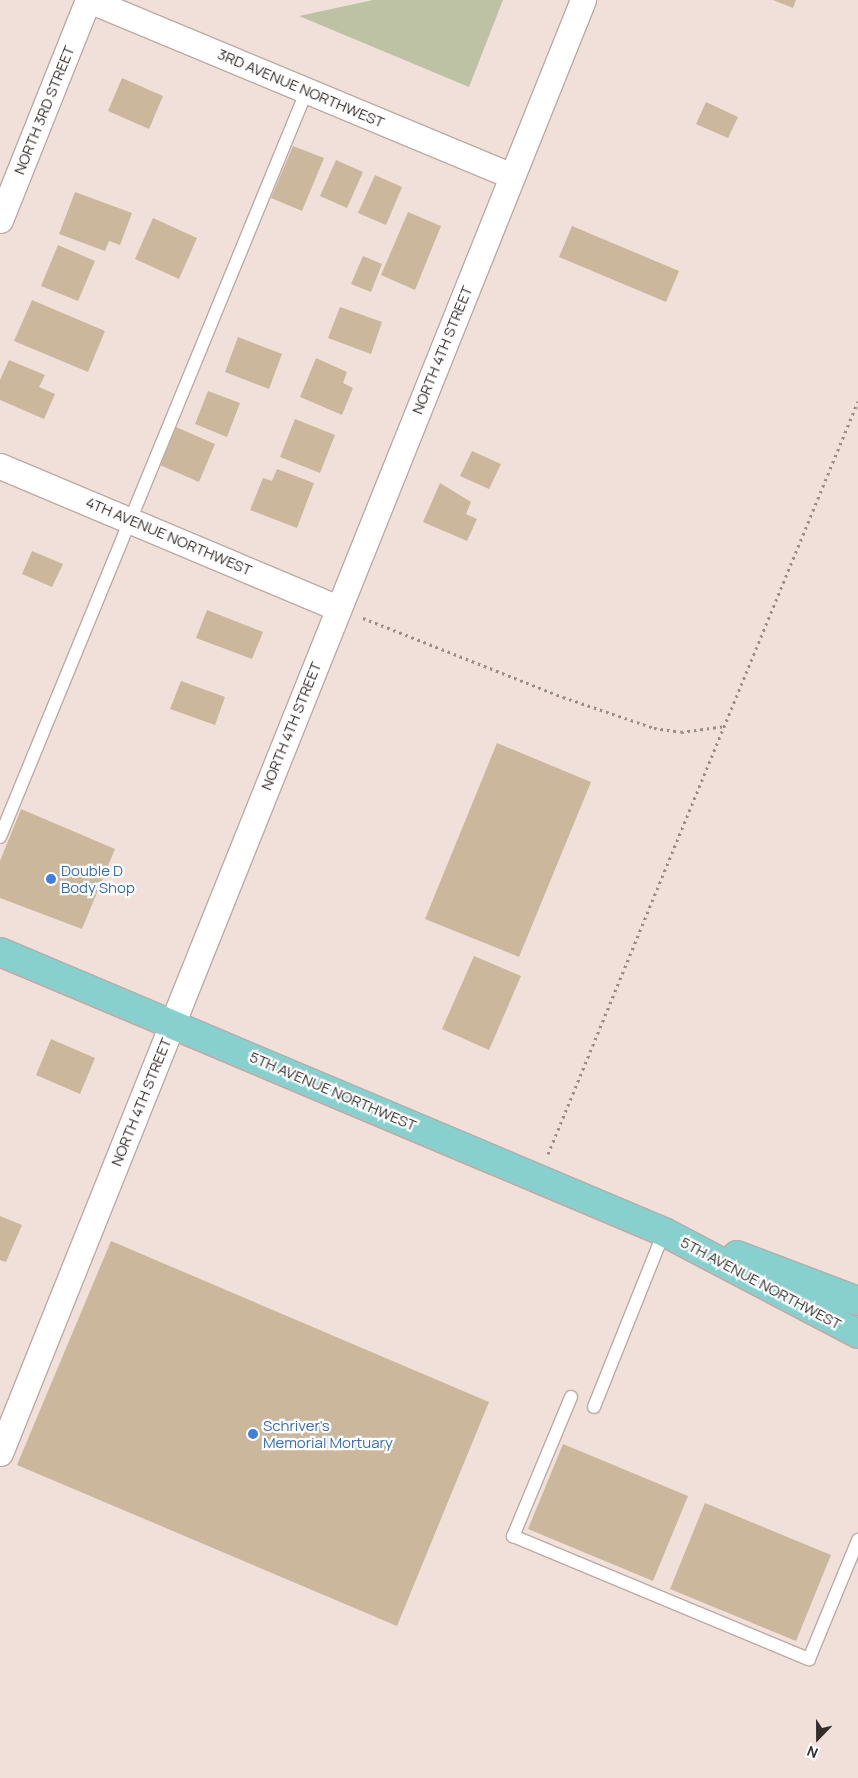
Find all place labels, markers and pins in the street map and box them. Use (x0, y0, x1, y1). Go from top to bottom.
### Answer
place label: Double D Body Shop (61, 861, 135, 896)
marker: Double D Body Shop (45, 873, 57, 885)
place label: Schriver's Memorial Mortuary (263, 1416, 393, 1451)
marker: Schriver's Memorial Mortuary (247, 1428, 259, 1440)

